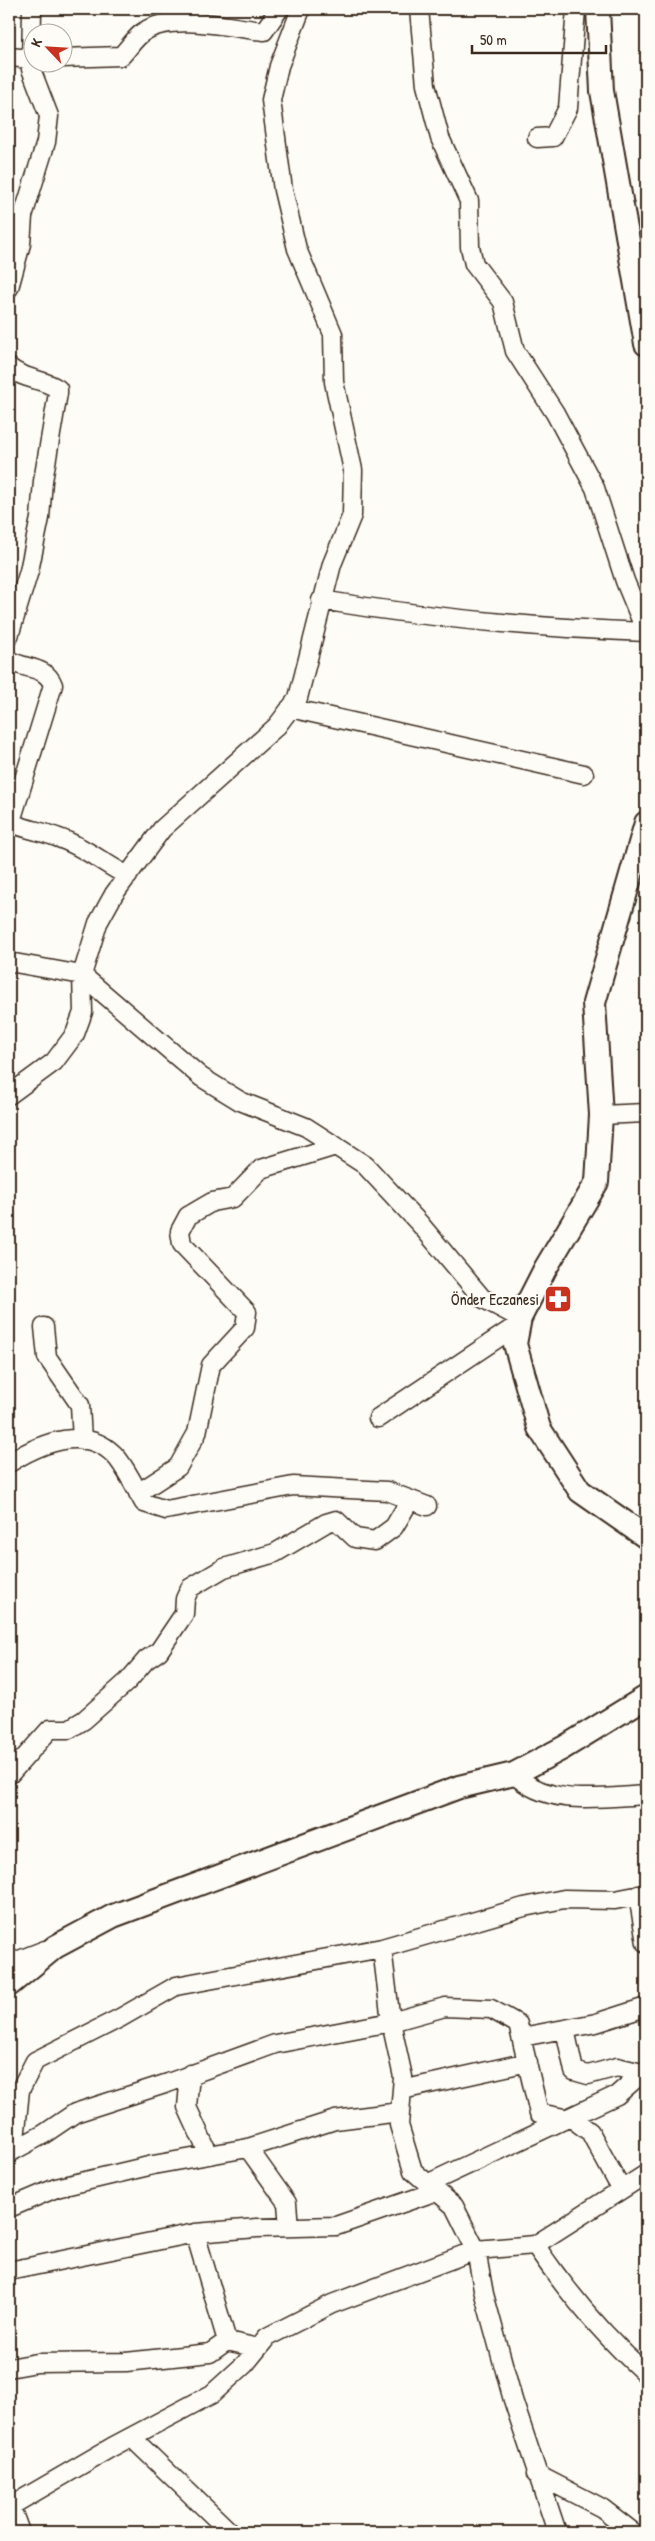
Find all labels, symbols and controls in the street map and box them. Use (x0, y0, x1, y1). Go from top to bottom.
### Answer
north arrow (22, 22, 72, 72)
scale bar (472, 22, 606, 54)
text: 50 m (480, 29, 507, 50)
text: K (26, 34, 46, 50)
pharmacy icon: Önder Eczanesi (543, 1284, 573, 1314)
place label: Önder Eczanesi (451, 1288, 539, 1310)

